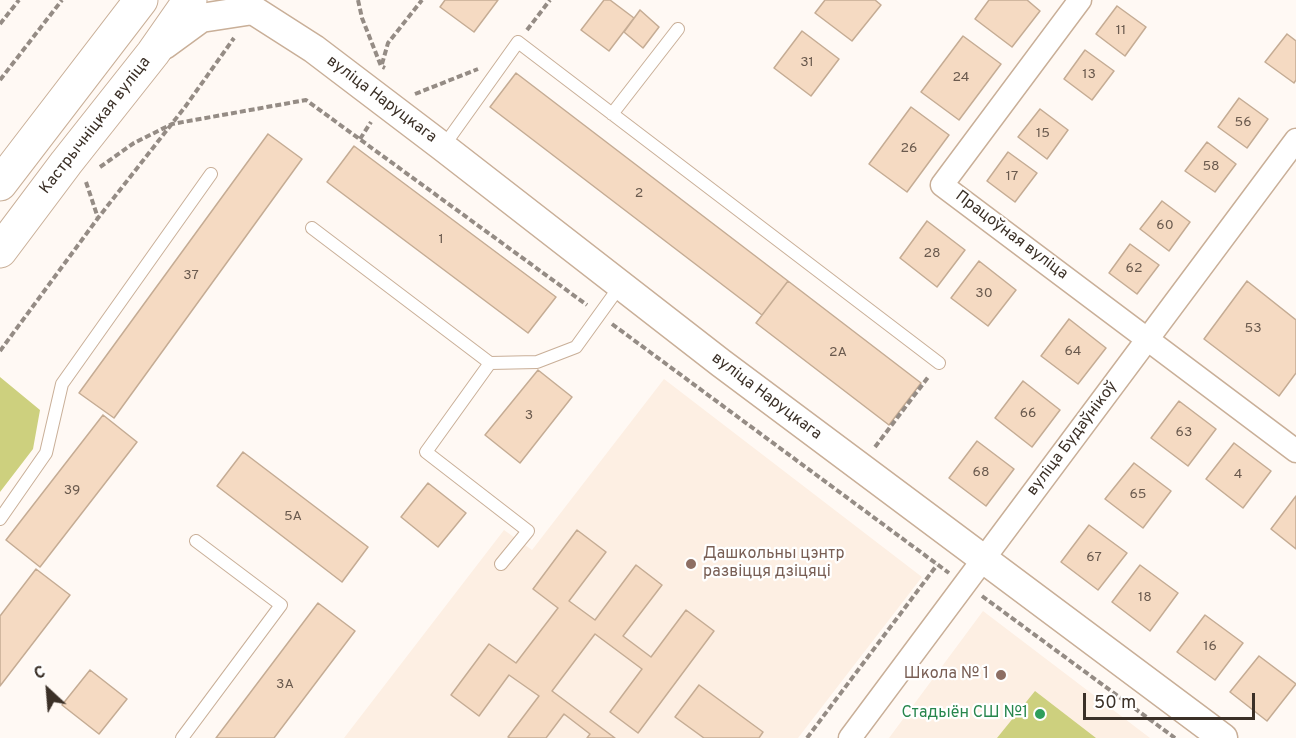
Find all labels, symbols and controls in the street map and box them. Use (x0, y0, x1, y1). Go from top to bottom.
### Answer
house number: 11 (1116, 23, 1126, 39)
street label: вуліца Наруцкага (322, 52, 440, 148)
street label: Кастрычніцкая вуліца (36, 54, 156, 198)
house number: 31 (800, 55, 814, 71)
house number: 13 (1082, 67, 1096, 83)
house number: 24 (952, 70, 970, 86)
house number: 56 (1234, 115, 1252, 131)
house number: 15 (1036, 126, 1050, 142)
house number: 26 (901, 141, 917, 157)
house number: 58 (1202, 159, 1220, 175)
house number: 17 (1006, 169, 1018, 185)
house number: 2 (635, 186, 643, 202)
street label: Працоўная вуліца (951, 187, 1071, 285)
house number: 60 (1156, 218, 1174, 234)
house number: 1 (438, 232, 444, 248)
house number: 28 (923, 246, 941, 262)
house number: 62 (1126, 261, 1142, 277)
house number: 37 (183, 268, 199, 284)
house number: 30 (975, 286, 993, 302)
house number: 53 (1244, 321, 1262, 337)
house number: 64 (1064, 344, 1082, 360)
house number: 2А (829, 345, 847, 361)
street label: вуліца Наруцкага (707, 349, 825, 445)
street label: вуліца Будаўнікоў (1024, 378, 1122, 500)
house number: 66 (1020, 406, 1036, 422)
house number: 3 (525, 408, 533, 424)
house number: 63 (1176, 425, 1192, 441)
house number: 68 (973, 465, 989, 481)
house number: 4 (1234, 467, 1242, 483)
house number: 39 (64, 483, 80, 499)
house number: 65 (1129, 487, 1147, 503)
house number: 5А (284, 509, 302, 525)
place label: Дашкольны цэнтр развіцця дзіцяці (703, 545, 844, 583)
house number: 67 (1086, 550, 1102, 566)
marker: Дашкольны цэнтр развіцця дзіцяці (684, 557, 698, 571)
house number: 18 (1138, 590, 1152, 606)
house number: 16 (1203, 639, 1217, 655)
north arrow (18, 660, 78, 720)
text: С (31, 663, 49, 685)
place label: Школа № 1 (904, 665, 989, 685)
marker: Школа № 1 (994, 668, 1008, 682)
house number: 3А (276, 677, 294, 693)
scale bar (1086, 681, 1258, 719)
text: 50 m (1094, 692, 1136, 715)
place label: Стадыён СШ №1 (901, 704, 1028, 724)
marker: Стадыён СШ №1 (1033, 707, 1047, 721)

